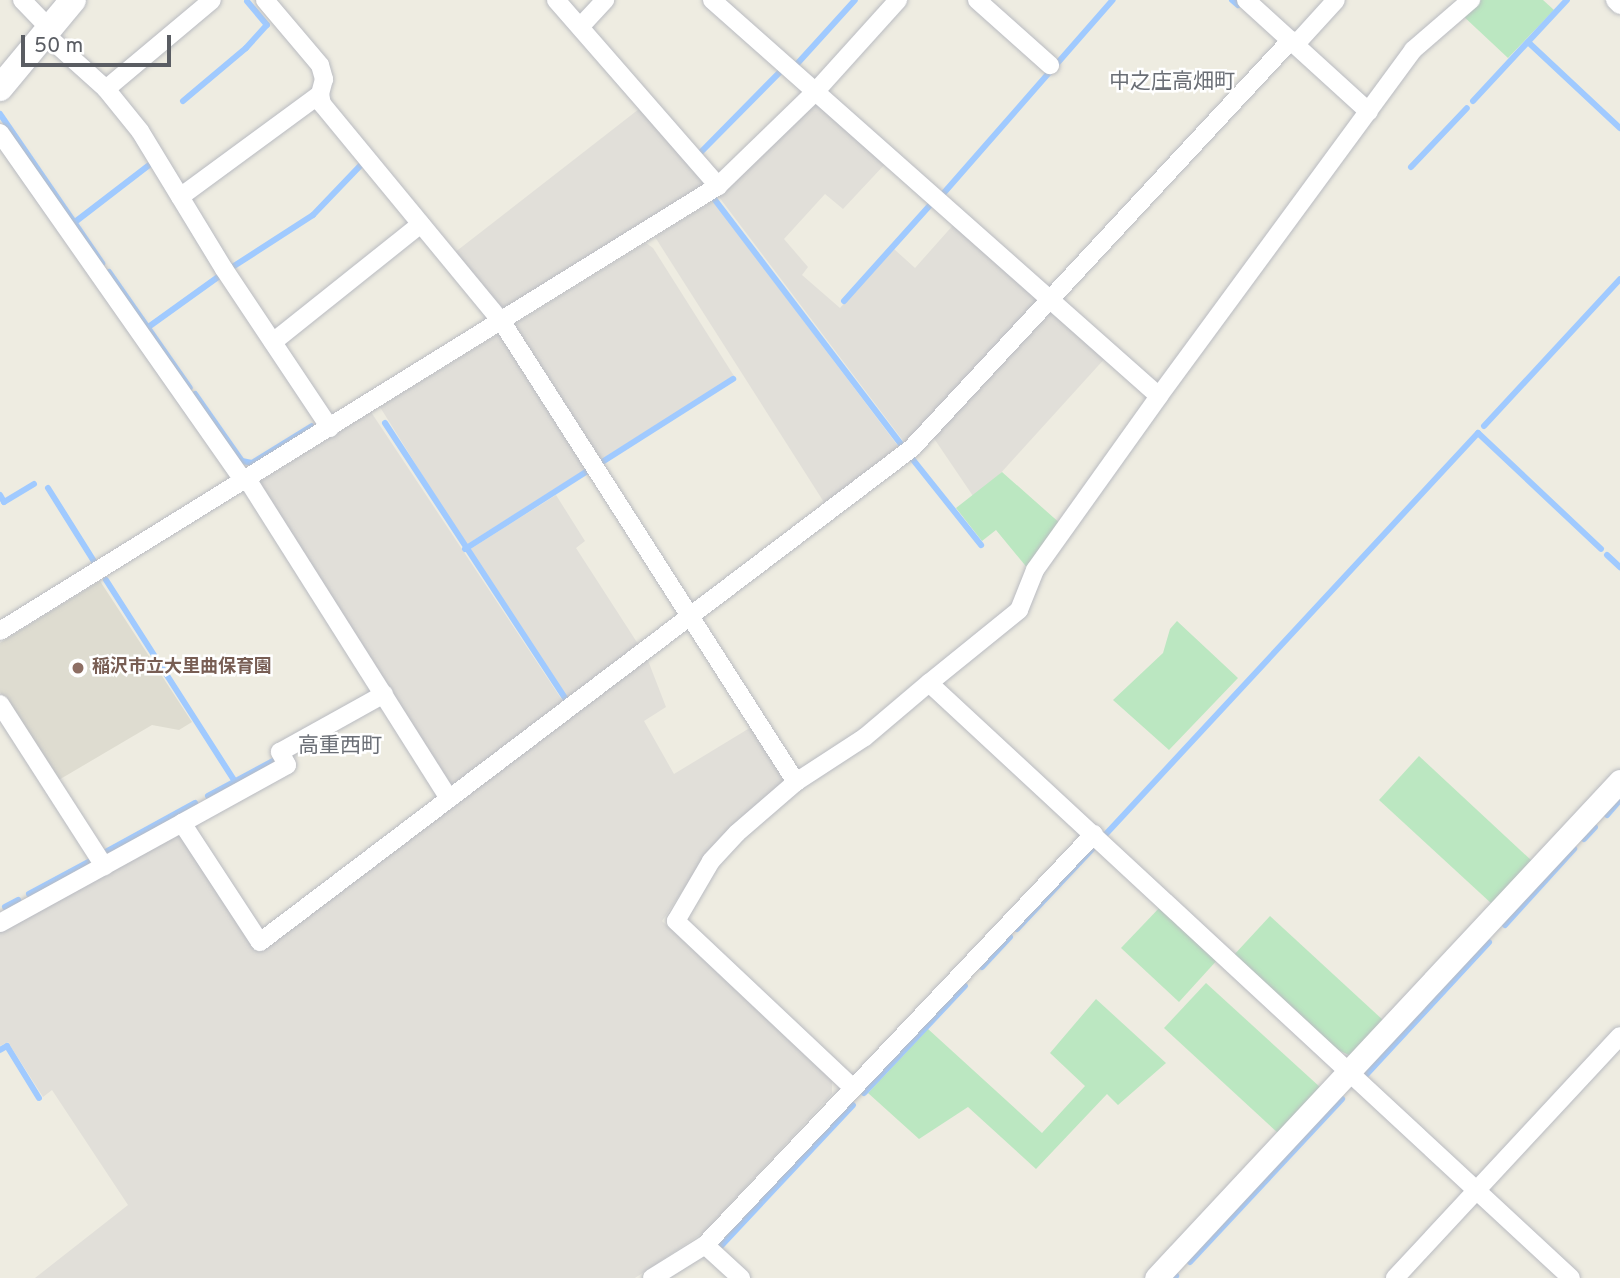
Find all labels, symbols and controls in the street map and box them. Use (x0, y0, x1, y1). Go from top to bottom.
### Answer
scale bar (24, 21, 175, 65)
text: 50 m (34, 33, 83, 60)
district label: 中之庄高畑町 (1109, 70, 1235, 96)
place label: 稲沢市立大里曲保育園 (92, 657, 272, 679)
marker: 稲沢市立大里曲保育園 (70, 660, 86, 676)
district label: 高重西町 (298, 734, 382, 760)

